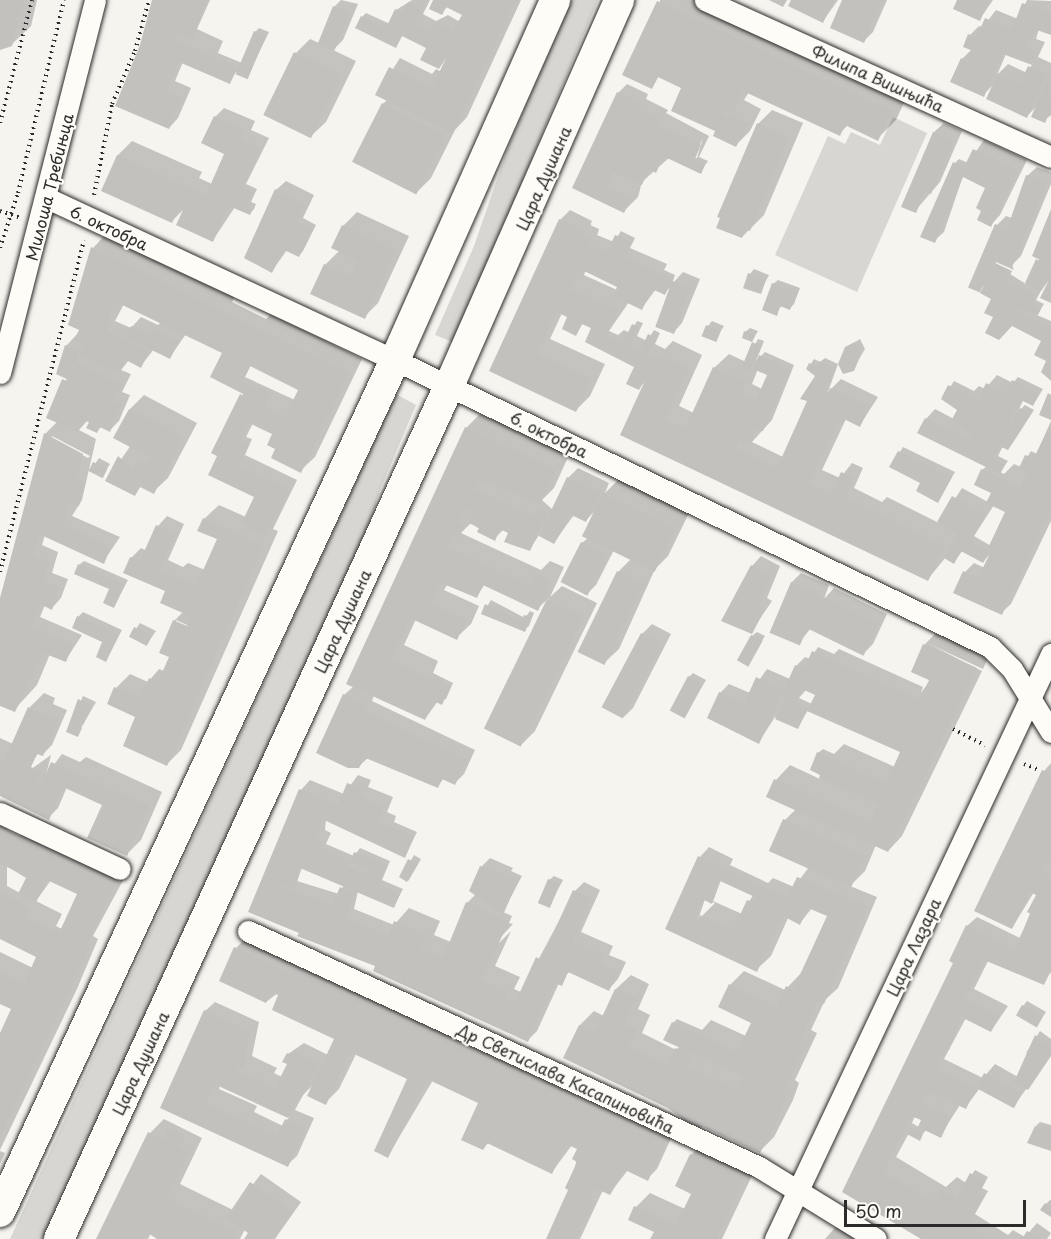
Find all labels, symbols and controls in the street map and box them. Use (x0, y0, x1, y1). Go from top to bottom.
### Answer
street label: Филипа Вишњића (809, 40, 947, 116)
street label: Милоша Требињца (21, 111, 77, 263)
street label: Цара Душана (511, 123, 575, 233)
street label: 6. октобра (67, 200, 151, 254)
street label: 6. октобра (507, 407, 591, 461)
street label: Цара Душана (309, 566, 375, 676)
street label: Цара Лазара (882, 895, 944, 999)
street label: Цара Душана (107, 1008, 173, 1118)
street label: Др Светислава Касапиновића (454, 1019, 678, 1137)
scale bar (847, 1188, 1028, 1226)
text: 50 m (855, 1197, 902, 1224)

